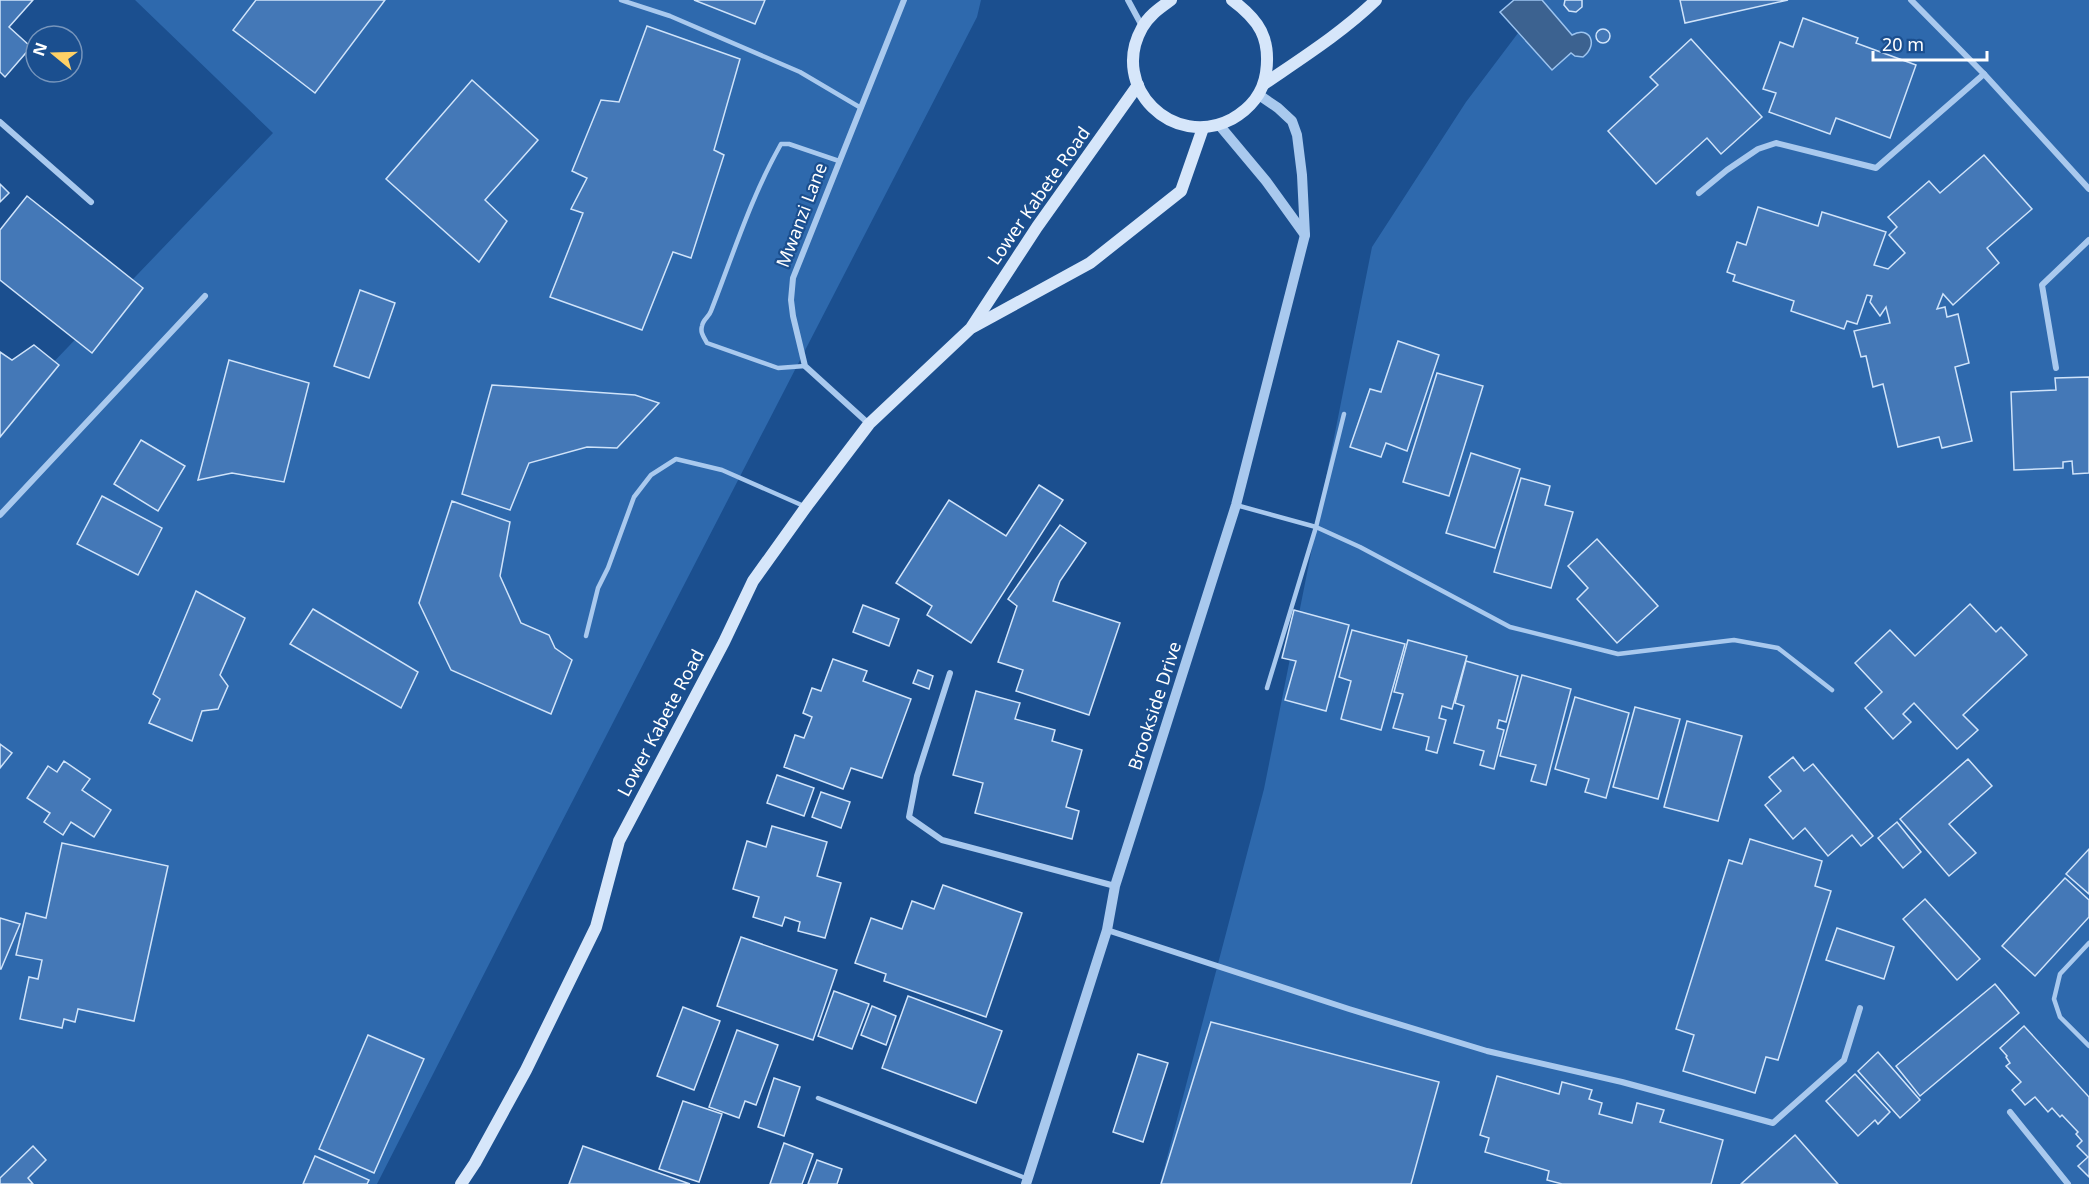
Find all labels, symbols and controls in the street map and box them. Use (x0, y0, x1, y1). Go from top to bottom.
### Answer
north arrow (24, 24, 84, 84)
scale bar (1873, 24, 1987, 62)
text: 20 m (1882, 32, 1924, 56)
text: N (27, 39, 52, 59)
street label: Lower Kabete Road (981, 122, 1095, 269)
street label: Mwanzi Lane (770, 159, 832, 270)
street label: Brookside Drive (1122, 638, 1186, 773)
street label: Lower Kabete Road (611, 645, 709, 800)

